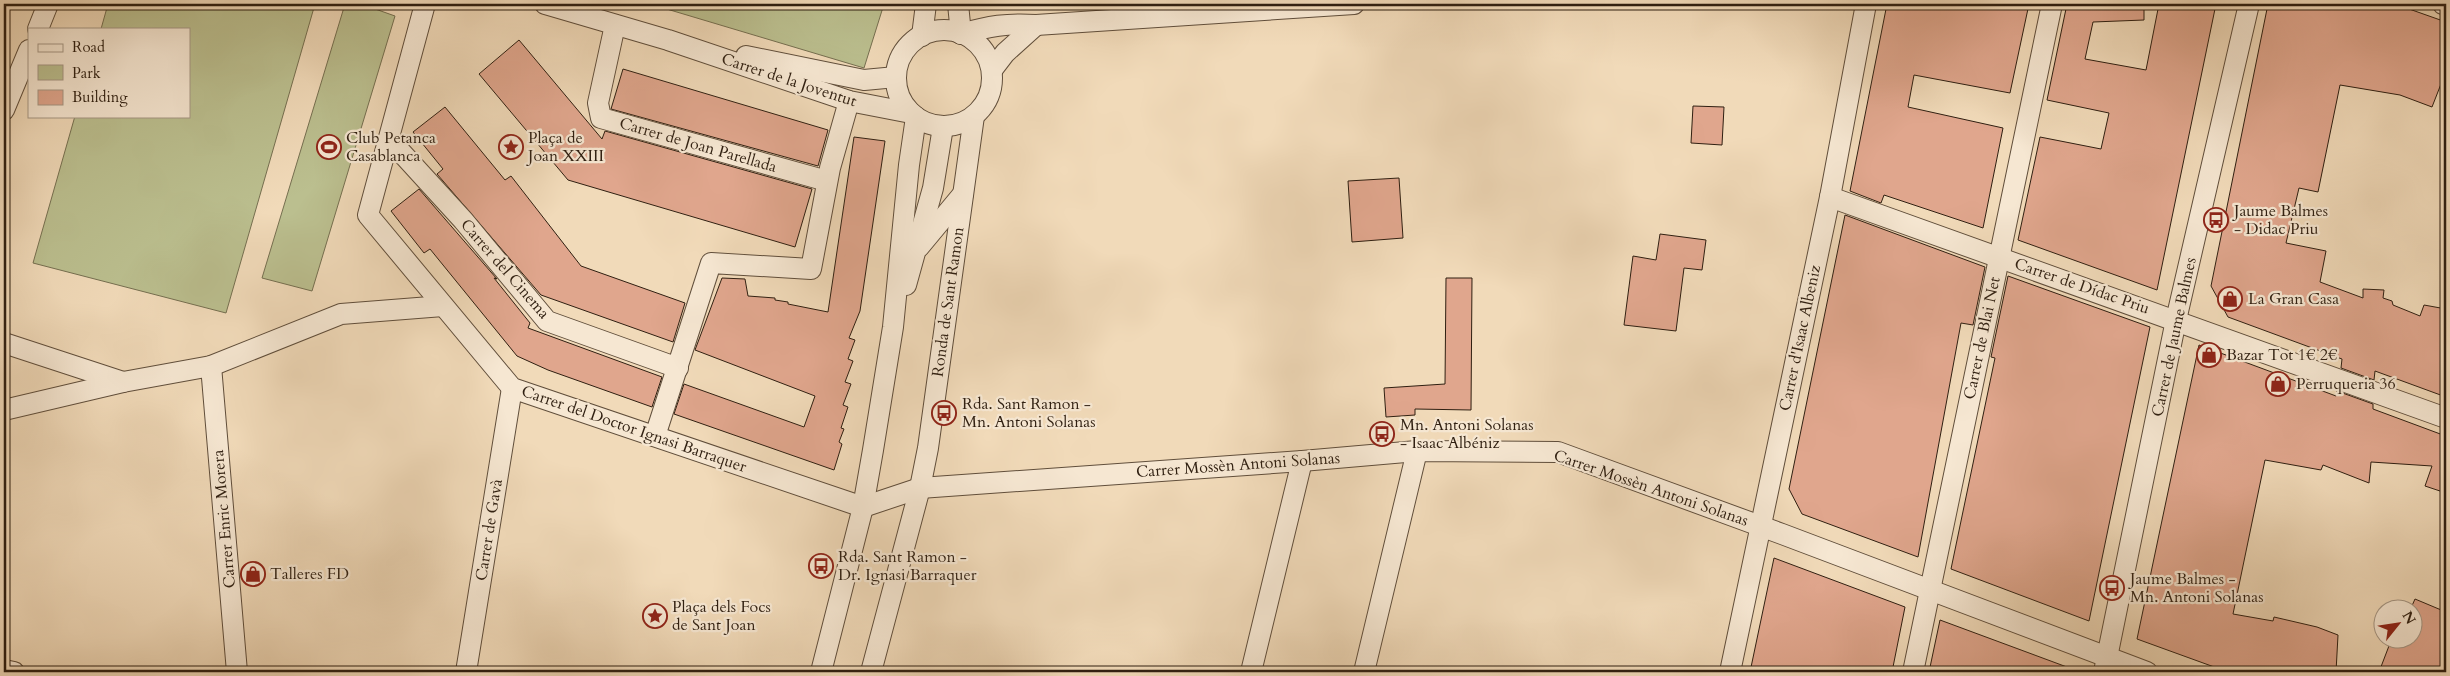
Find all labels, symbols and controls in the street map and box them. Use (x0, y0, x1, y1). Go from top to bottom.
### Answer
legend (28, 28, 190, 118)
text: Road (72, 37, 105, 57)
street label: Carrer de la Joventut (719, 48, 859, 112)
text: Park (72, 63, 101, 83)
text: Building (72, 87, 128, 107)
street label: Carrer de Joan Parellada (617, 112, 779, 178)
place label: Club Petanca Casablanca (346, 127, 436, 167)
place label: Plaça de Joan XXIII (526, 127, 604, 167)
sports icon: Club Petanca Casablanca (316, 134, 342, 160)
place icon: Plaça de Joan XXIII (498, 134, 524, 160)
place label: Jaume Balmes - Didac Priu (2232, 200, 2328, 240)
bus stop icon: Jaume Balmes - Didac Priu (2203, 207, 2229, 233)
street label: Carrer del Cinema (455, 214, 555, 324)
street label: Ronda de Sant Ramon (927, 226, 969, 378)
street label: Carrer de Dídac Priu (2012, 253, 2153, 319)
street label: Carrer de Jaume Balmes (2146, 255, 2202, 419)
street label: Carrer d'Isaac Albeniz (1774, 263, 1826, 413)
street label: Carrer de Blai Net (1958, 275, 2006, 401)
shop icon: La Gran Casa (2217, 286, 2243, 312)
place label: La Gran Casa (2248, 288, 2339, 310)
shop icon: Bazar Tot 1€ 2€ (2196, 342, 2222, 368)
place label: Bazar Tot 1€ 2€ (2226, 344, 2337, 366)
shop icon: Perruqueria 36 (2265, 371, 2291, 397)
place label: Perruqueria 36 (2296, 373, 2396, 395)
street label: Carrer del Doctor Ignasi Barraquer (519, 380, 750, 478)
place label: Rda. Sant Ramon - Mn. Antoni Solanas (962, 393, 1096, 433)
bus stop icon: Rda. Sant Ramon - Mn. Antoni Solanas (931, 400, 957, 426)
place label: Mn. Antoni Solanas - Isaac Albéniz (1400, 414, 1534, 454)
bus stop icon: Mn. Antoni Solanas - Isaac Albéniz (1369, 421, 1395, 447)
street label: Carrer Mossèn Antoni Solanas (1551, 444, 1751, 532)
street label: Carrer Mossèn Antoni Solanas (1135, 447, 1341, 483)
street label: Carrer Enric Morera (207, 449, 241, 589)
street label: Carrer de Gavà (470, 477, 508, 583)
place label: Rda. Sant Ramon - Dr. Ignasi Barraquer (838, 546, 977, 586)
bus stop icon: Rda. Sant Ramon - Dr. Ignasi Barraquer (808, 553, 834, 579)
shop icon: Talleres FD (240, 561, 266, 587)
place label: Talleres FD (270, 563, 349, 585)
place label: Jaume Balmes - Mn. Antoni Solanas (2128, 568, 2264, 608)
bus stop icon: Jaume Balmes - Mn. Antoni Solanas (2099, 575, 2125, 601)
place label: Plaça dels Focs de Sant Joan (672, 596, 771, 636)
north arrow (2372, 598, 2422, 648)
place icon: Plaça dels Focs de Sant Joan (642, 603, 668, 629)
text: N (2398, 608, 2420, 628)

